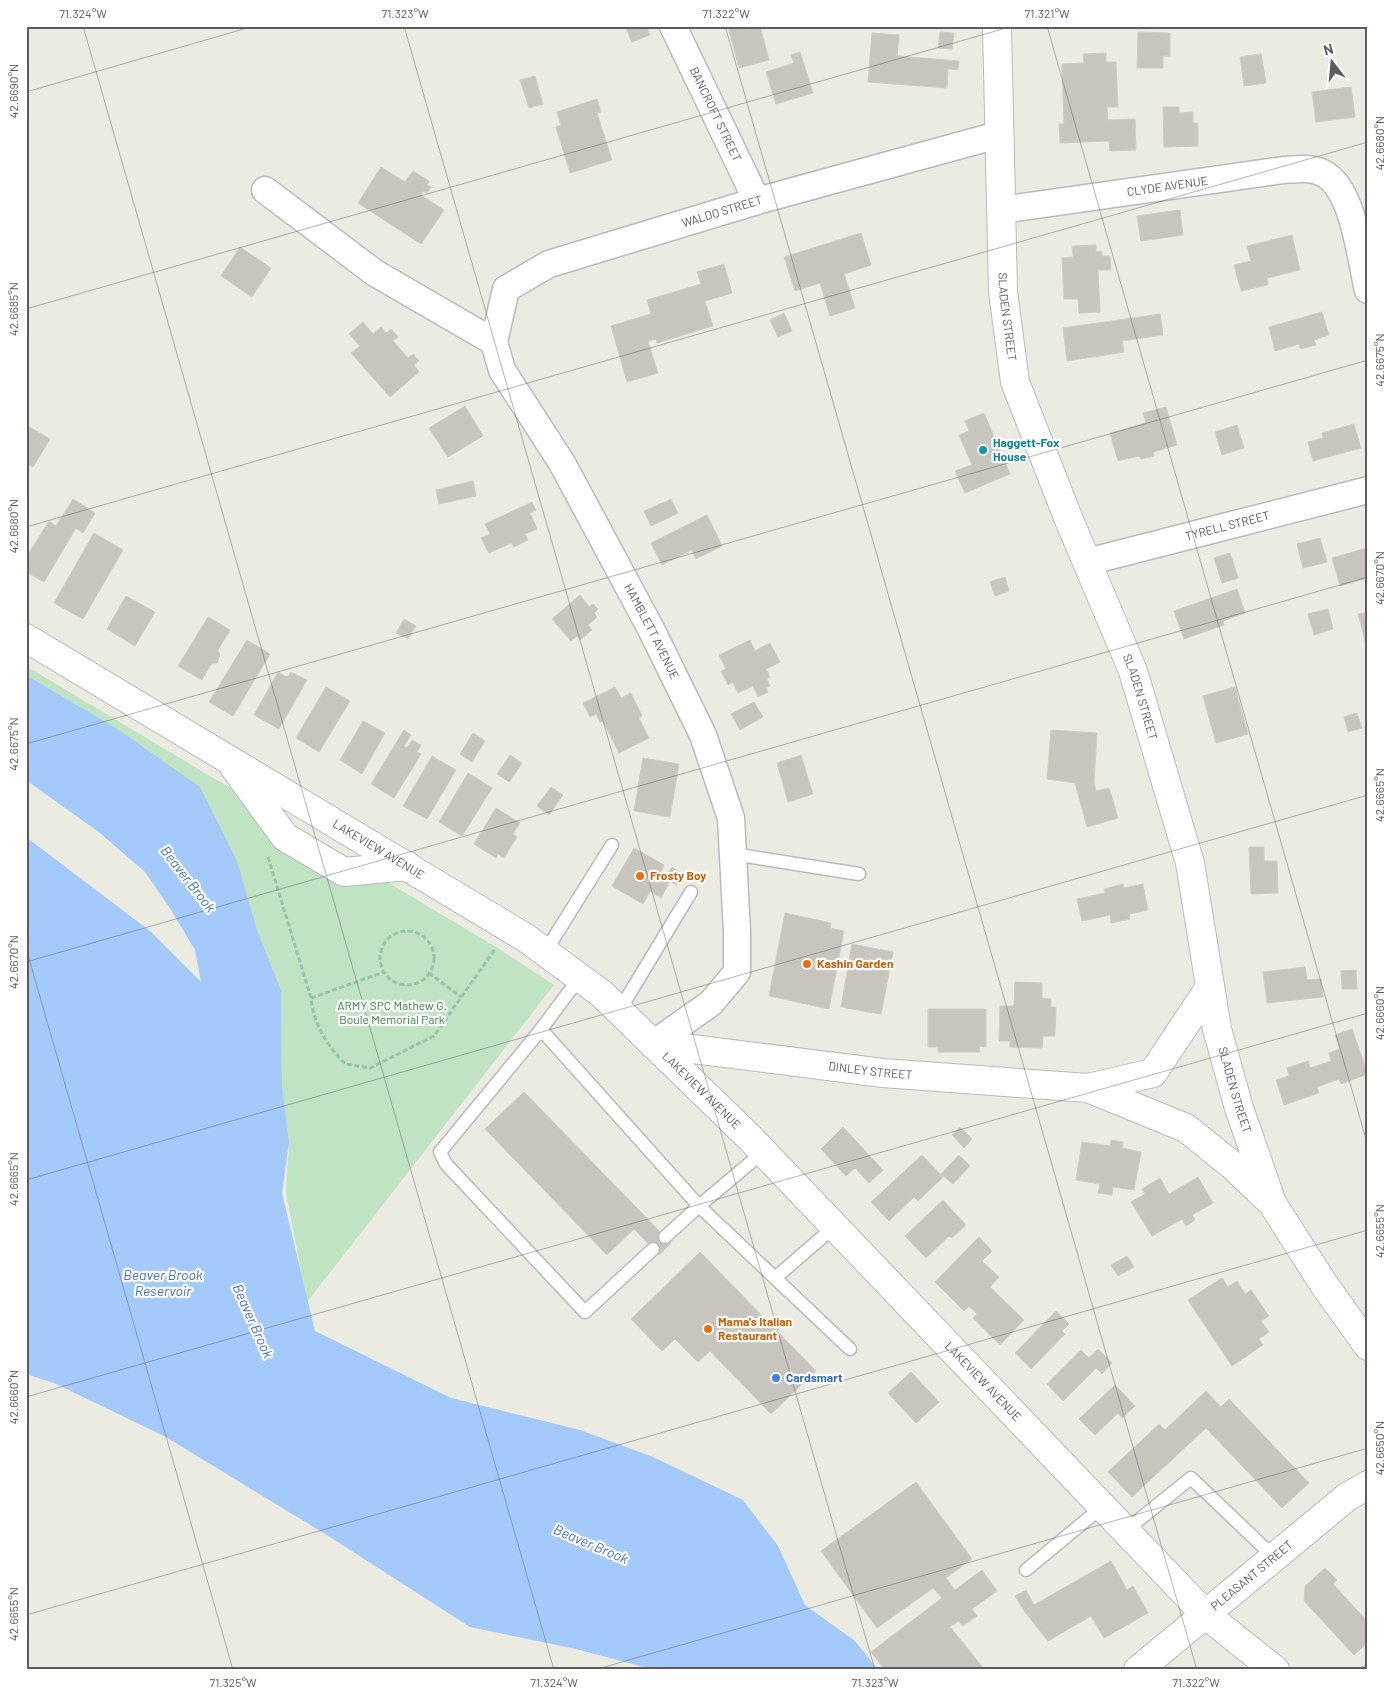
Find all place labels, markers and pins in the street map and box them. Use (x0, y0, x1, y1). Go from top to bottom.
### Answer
place label: Haggett-Fox House (993, 435, 1060, 463)
marker: Haggett-Fox House (977, 444, 989, 456)
place label: Frosty Boy (650, 868, 706, 882)
marker: Frosty Boy (634, 870, 646, 882)
place label: Kashin Garden (817, 956, 893, 970)
marker: Kashin Garden (801, 958, 813, 970)
place label: Mama's Italian Restaurant (718, 1314, 792, 1342)
marker: Mama's Italian Restaurant (702, 1323, 714, 1335)
place label: Cardsmart (786, 1370, 843, 1384)
marker: Cardsmart (770, 1372, 782, 1384)

